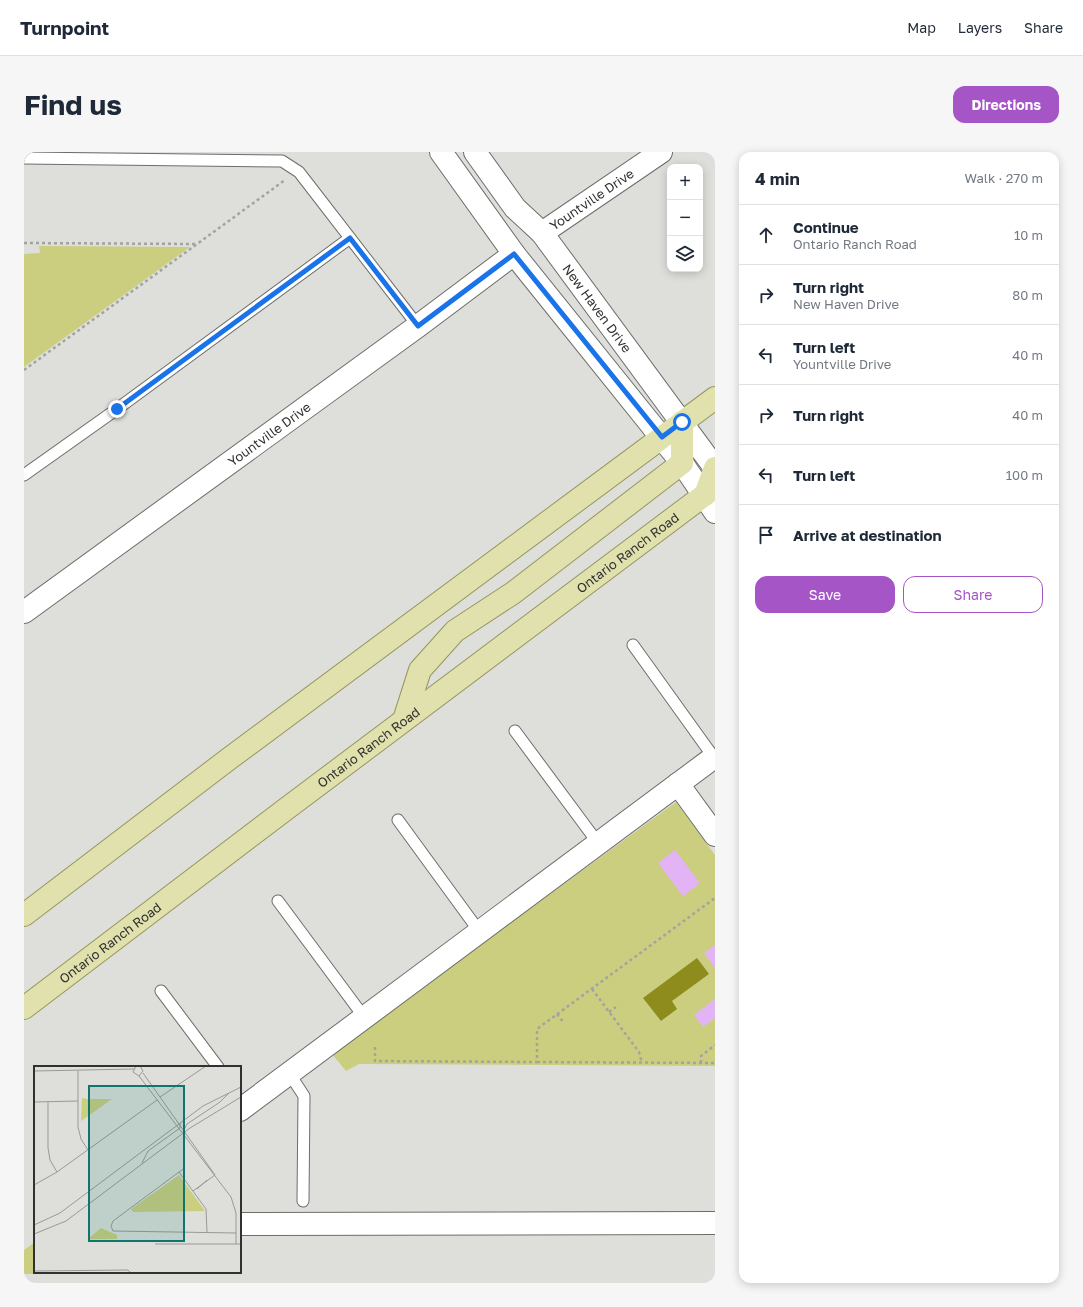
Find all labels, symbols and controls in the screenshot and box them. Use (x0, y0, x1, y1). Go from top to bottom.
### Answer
text: Turnpoint (20, 16, 109, 39)
text: Map (907, 19, 936, 36)
text: Layers (958, 19, 1002, 36)
text: Share (1024, 19, 1063, 36)
button: Directions (953, 86, 1059, 123)
text: Find us (24, 88, 122, 121)
map controls (667, 164, 703, 272)
button: + (667, 164, 703, 200)
street label: Yountville Drive (546, 165, 637, 234)
text: 4 min (755, 168, 800, 189)
text: Walk · 270 m (965, 170, 1043, 186)
button: − (667, 200, 703, 236)
text: Continue (793, 218, 859, 236)
icon: ahead (755, 224, 777, 246)
text: 10 m (1014, 227, 1043, 243)
button: layers (667, 236, 703, 272)
text: Ontario Ranch Road (793, 236, 917, 252)
street label: New Haven Drive (559, 261, 635, 356)
text: Turn right (793, 278, 864, 296)
icon: right (755, 284, 777, 306)
text: 80 m (1012, 287, 1043, 303)
text: New Haven Drive (793, 296, 899, 312)
text: Turn left (793, 338, 855, 356)
icon: left (755, 344, 777, 366)
text: 40 m (1012, 347, 1043, 363)
text: Yountville Drive (793, 356, 891, 372)
street label: Yountville Drive (225, 399, 314, 469)
route end (108, 400, 126, 418)
icon: right (755, 404, 777, 426)
text: Turn right (793, 406, 864, 424)
text: 40 m (1012, 407, 1043, 423)
route start (673, 413, 691, 431)
icon: left (755, 464, 777, 486)
text: Turn left (793, 466, 855, 484)
text: 100 m (1006, 467, 1043, 483)
street label: Ontario Ranch Road (573, 509, 682, 596)
icon: arrive (755, 524, 777, 546)
text: Arrive at destination (793, 526, 942, 544)
button: Save (755, 576, 895, 613)
button: Share (903, 576, 1043, 613)
street label: Ontario Ranch Road (314, 704, 423, 791)
street label: Ontario Ranch Road (56, 899, 164, 987)
inset map (34, 1066, 241, 1273)

